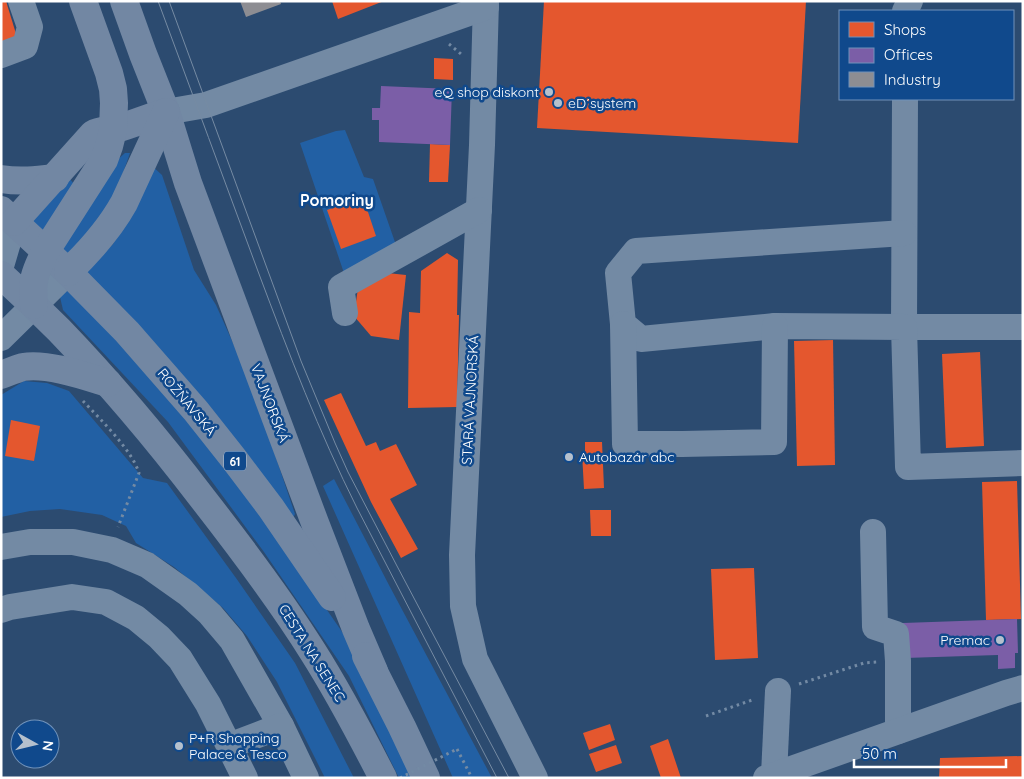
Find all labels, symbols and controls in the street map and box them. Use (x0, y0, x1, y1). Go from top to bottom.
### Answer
legend (839, 10, 1014, 100)
text: Shops (884, 20, 926, 39)
text: Offices (884, 45, 933, 64)
text: Industry (884, 70, 941, 89)
place label: eQ shop diskont (435, 83, 539, 101)
marker: eQ shop diskont (543, 86, 555, 98)
place label: eD´system (568, 94, 636, 112)
marker: eD´system (552, 97, 564, 109)
district label: Pomoriny (300, 190, 374, 210)
street label: STARÁ VAJNORSKÁ (458, 335, 482, 465)
street label: VAJNORSKÁ (247, 361, 293, 445)
street label: ROŽŇAVSKÁ (154, 365, 220, 439)
place label: Autobazár abc (579, 448, 675, 466)
marker: Autobazár abc (563, 451, 575, 463)
road number: 61 (224, 452, 246, 471)
street label: CESTA NA SENEC (275, 601, 349, 705)
place label: Premac (940, 631, 990, 649)
marker: Premac (994, 634, 1006, 646)
north arrow (10, 719, 60, 769)
place label: P+R Shopping Palace & Tesco (189, 729, 287, 763)
scale bar (854, 736, 1006, 768)
text: N (38, 739, 58, 752)
marker: P+R Shopping Palace & Tesco (173, 740, 185, 752)
text: 50 m (862, 744, 897, 763)

